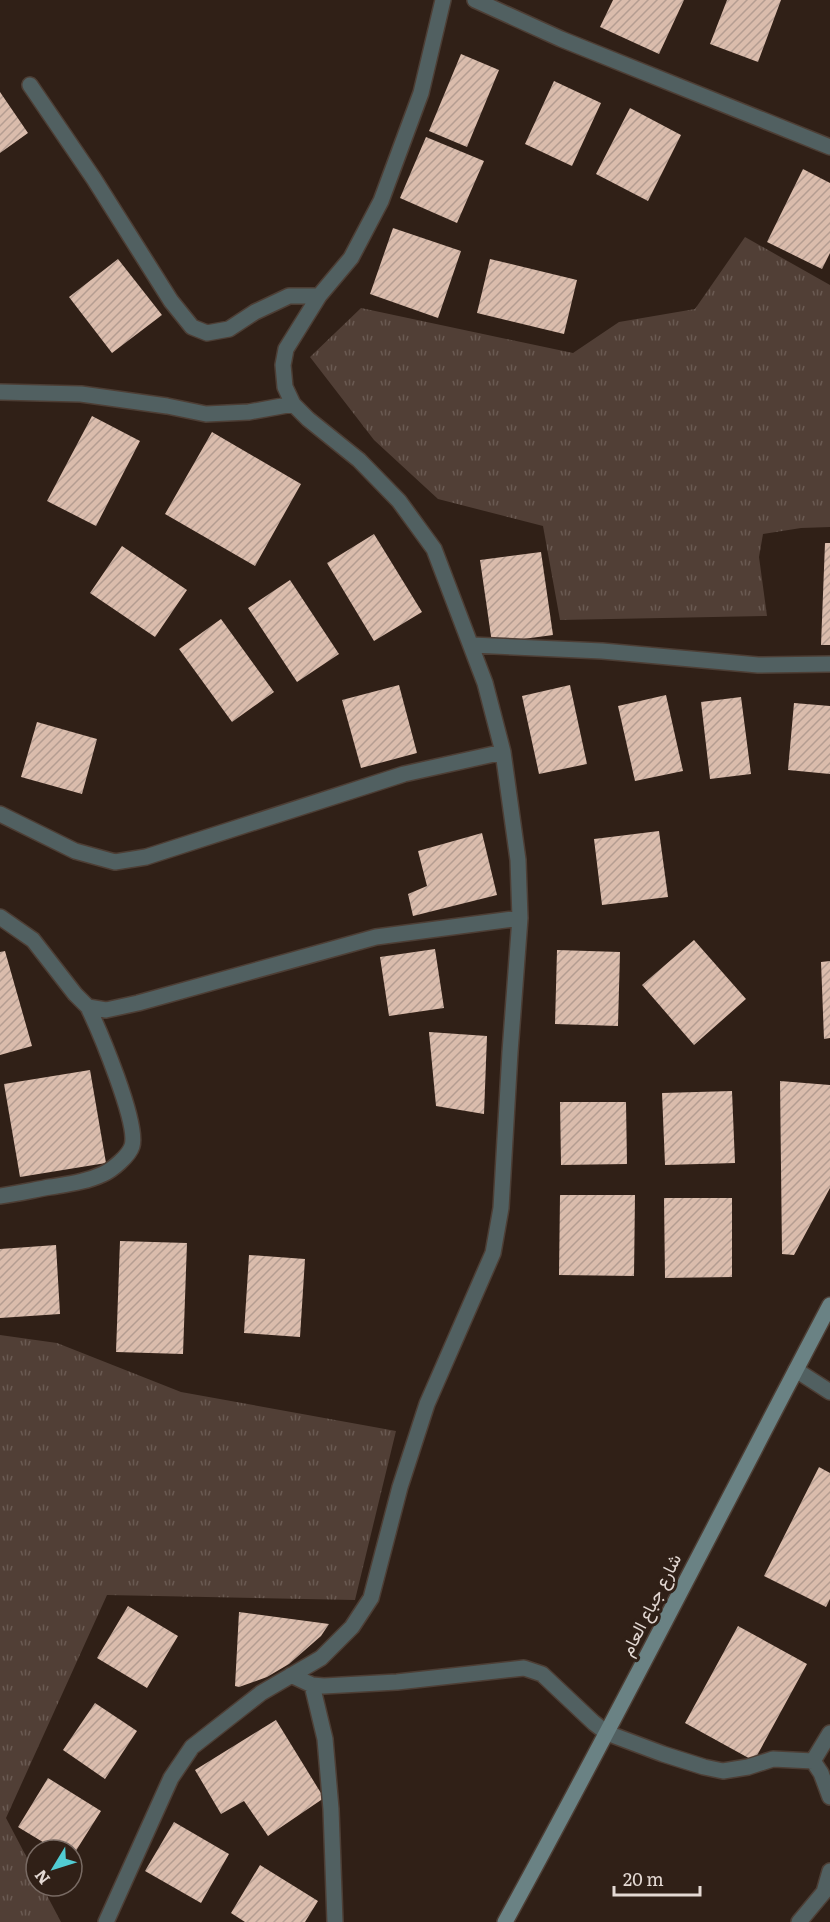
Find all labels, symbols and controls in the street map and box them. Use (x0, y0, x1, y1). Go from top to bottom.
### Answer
street label: شارع جباع العام (612, 1548, 687, 1660)
north arrow (24, 1838, 84, 1898)
scale bar (614, 1859, 700, 1897)
text: N (28, 1865, 55, 1891)
text: 20 m (623, 1865, 664, 1892)

